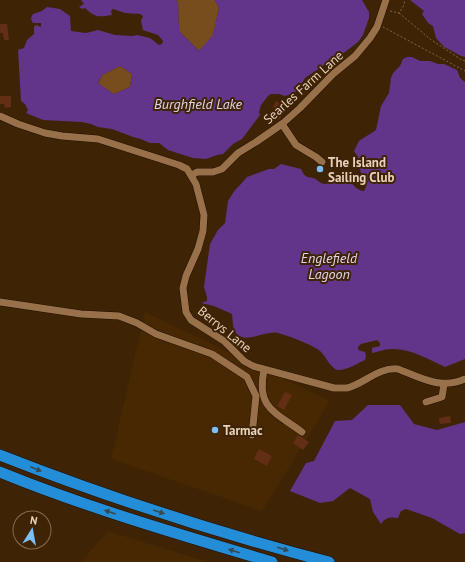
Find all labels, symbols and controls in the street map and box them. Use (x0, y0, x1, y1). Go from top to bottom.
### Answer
street label: Searles Farm Lane (260, 47, 347, 128)
water label: Burghfield Lake (154, 95, 242, 113)
place label: The Island Sailing Club (328, 154, 394, 186)
marker: The Island Sailing Club (315, 164, 325, 174)
water label: Englefield Lagoon (301, 249, 358, 283)
street label: Berrys Lane (194, 302, 255, 356)
place label: Tarmac (223, 422, 263, 439)
marker: Tarmac (210, 425, 220, 435)
one-way arrow (31, 467, 43, 473)
one-way arrow (104, 508, 116, 514)
one-way arrow (153, 509, 165, 515)
north arrow (12, 510, 52, 550)
text: N (29, 513, 39, 528)
one-way arrow (278, 546, 290, 552)
one-way arrow (228, 548, 240, 554)

